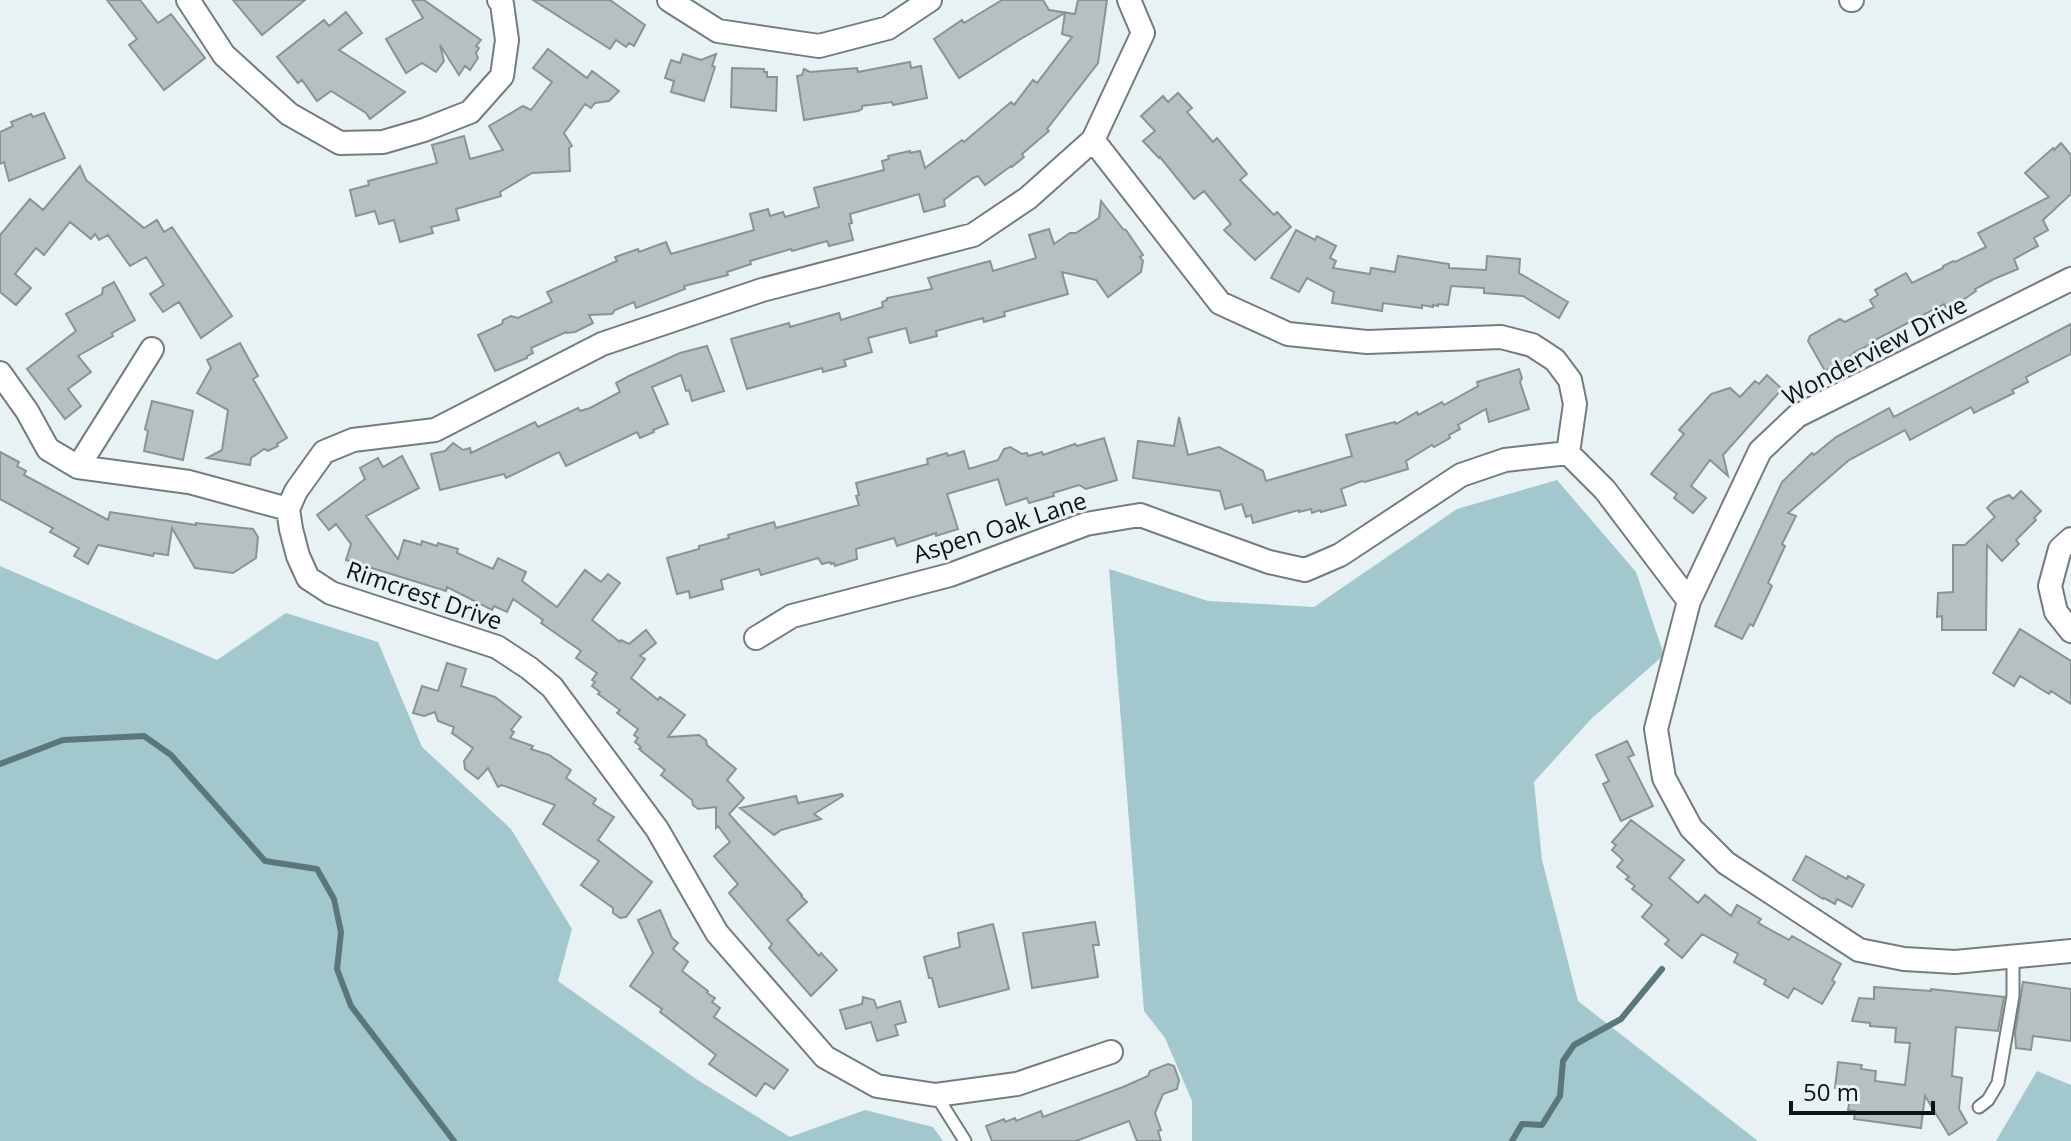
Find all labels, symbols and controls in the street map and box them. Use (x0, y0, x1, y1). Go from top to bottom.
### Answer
street label: Wonderview Drive (1776, 287, 1972, 412)
street label: Aspen Oak Lane (909, 483, 1091, 570)
street label: Rimcrest Drive (342, 552, 507, 637)
scale bar (1791, 1065, 1933, 1115)
text: 50 m (1803, 1075, 1859, 1108)

